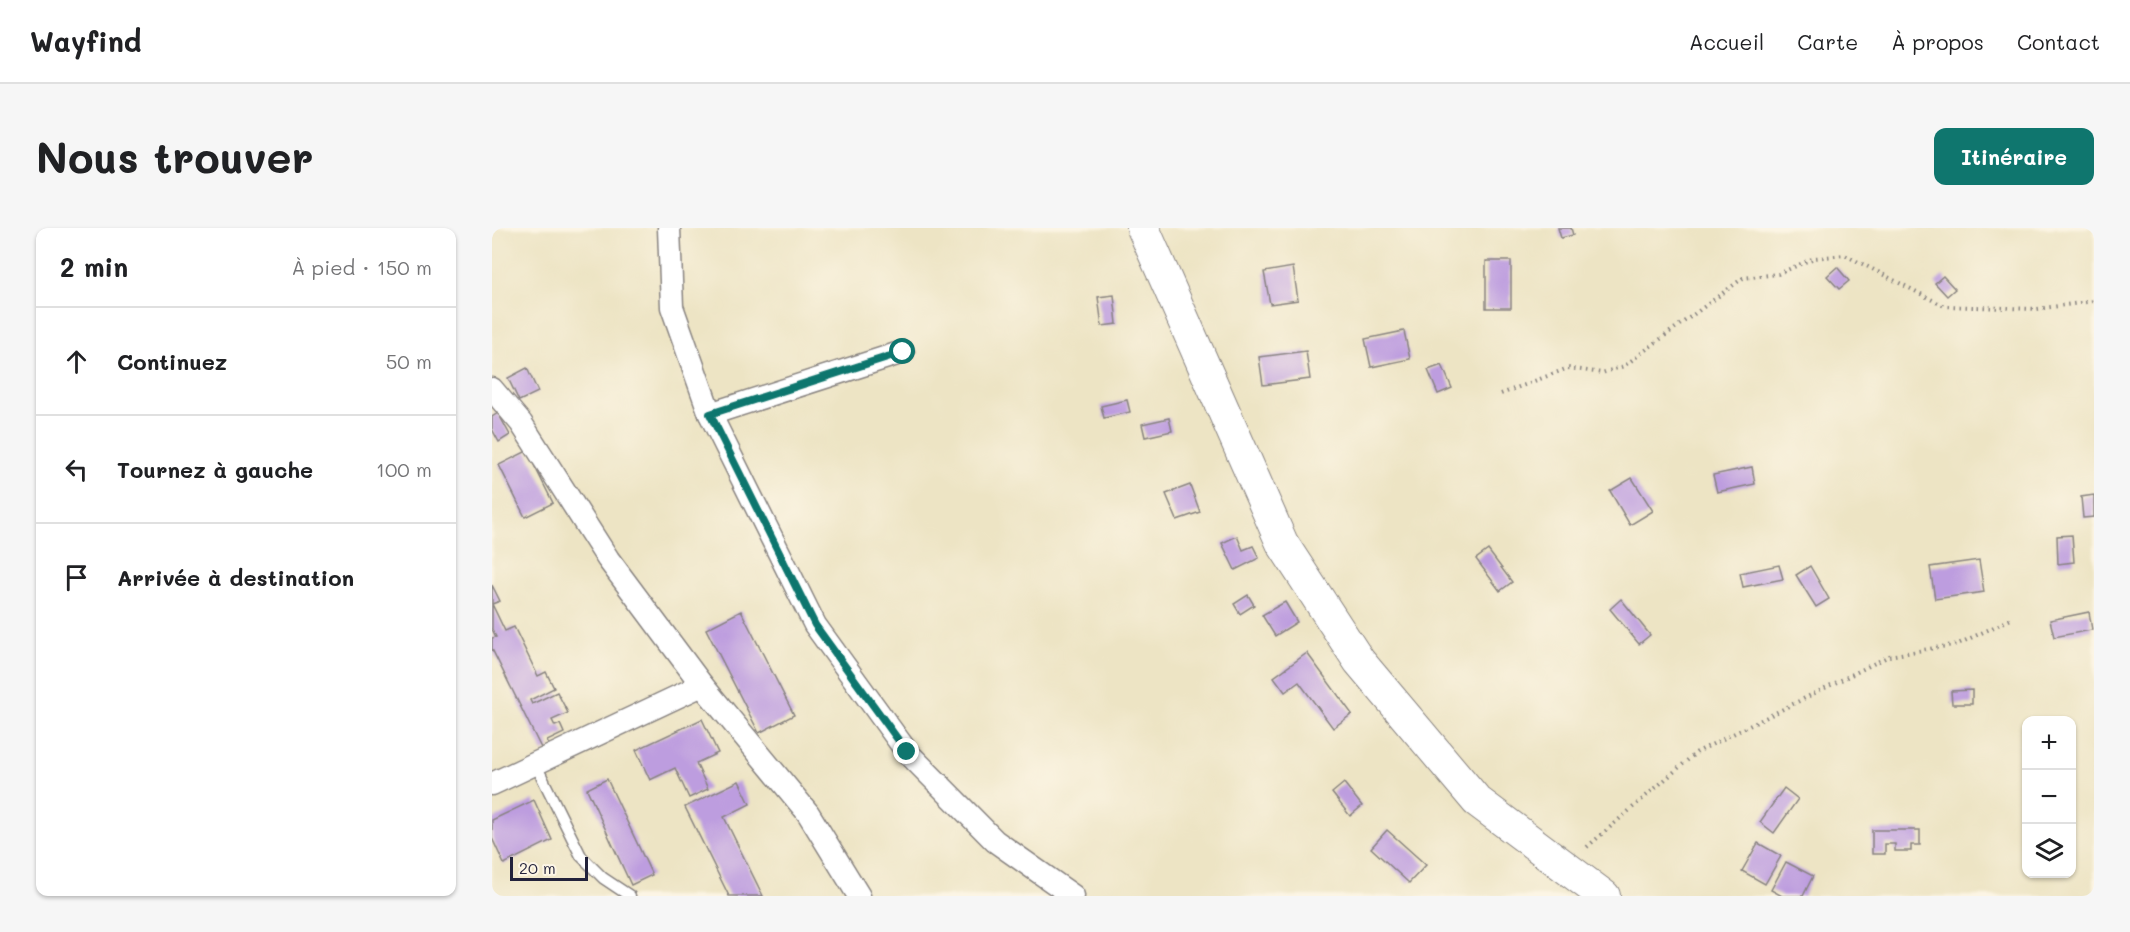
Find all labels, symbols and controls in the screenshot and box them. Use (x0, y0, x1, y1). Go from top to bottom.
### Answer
text: Wayfind (30, 23, 141, 59)
text: Accueil (1689, 28, 1764, 55)
text: Carte (1797, 28, 1858, 55)
text: À propos (1891, 28, 1984, 55)
text: Contact (2017, 28, 2100, 55)
button: Itinéraire (1934, 128, 2094, 185)
text: Nous trouver (36, 129, 314, 184)
text: 2 min (60, 250, 128, 284)
text: À pied · 150 m (291, 254, 432, 280)
route start (889, 338, 915, 364)
icon: ahead (60, 345, 93, 378)
text: Continuez (117, 347, 227, 376)
text: 50 m (386, 348, 432, 374)
icon: left (60, 453, 93, 486)
text: Tournez à gauche (117, 455, 313, 484)
text: 100 m (376, 456, 432, 482)
icon: arrive (60, 561, 93, 594)
text: Arrivée à destination (117, 563, 354, 592)
map controls (2022, 716, 2076, 878)
button: + (2022, 716, 2076, 770)
route end (893, 738, 919, 764)
button: − (2022, 770, 2076, 824)
button: layers (2022, 824, 2076, 878)
scale bar (510, 854, 588, 882)
text: 20 m (519, 857, 556, 878)

